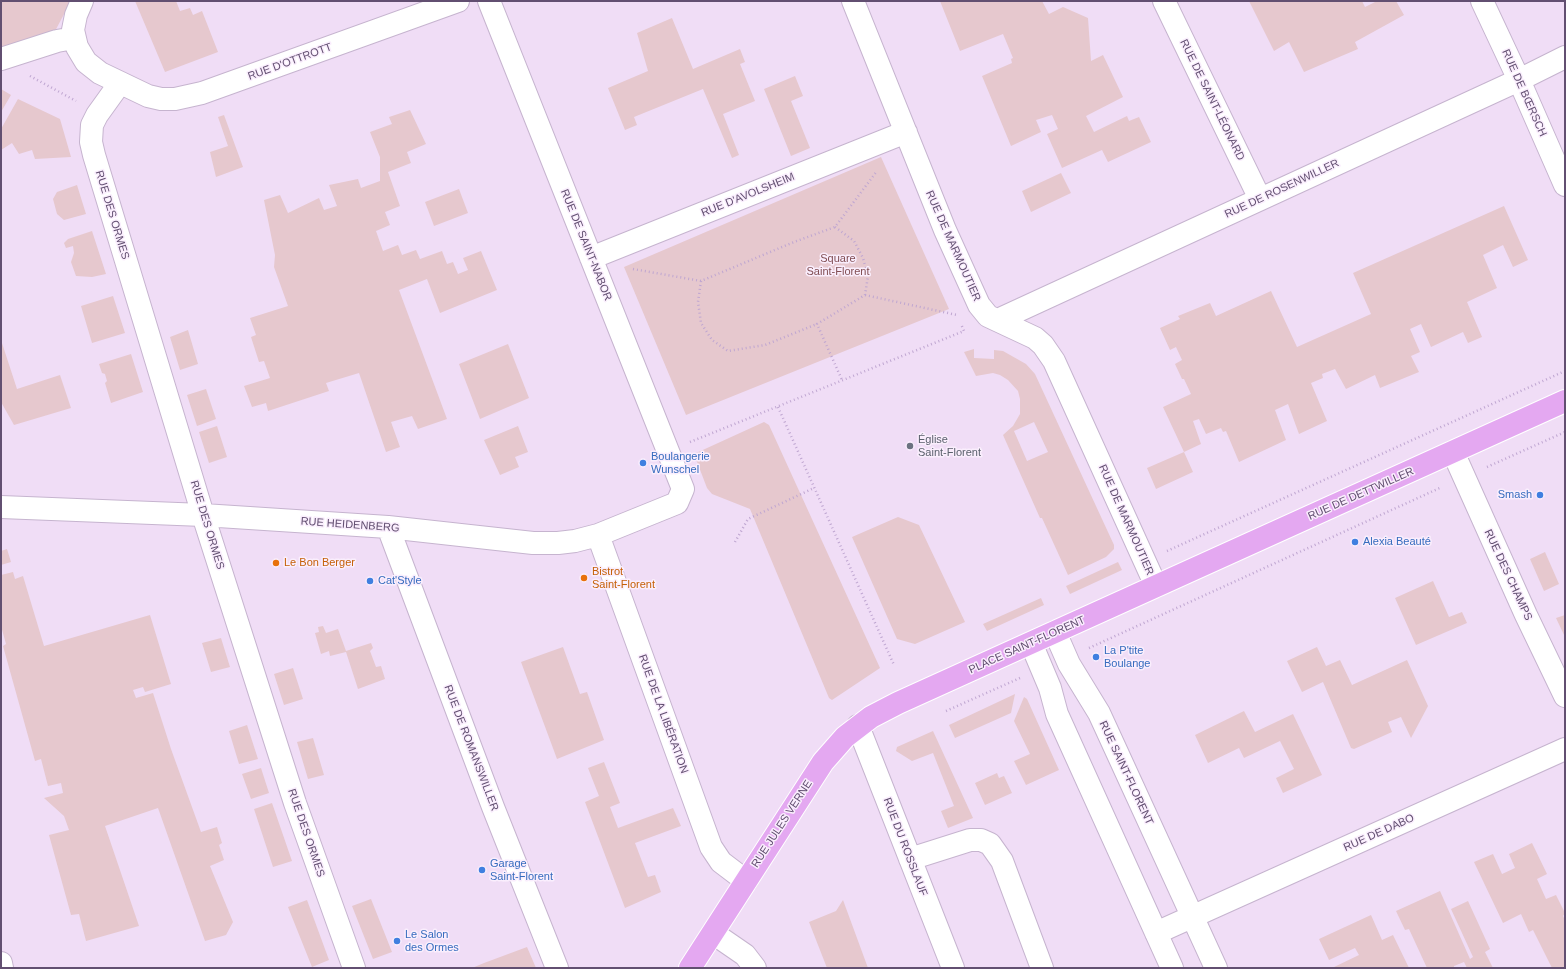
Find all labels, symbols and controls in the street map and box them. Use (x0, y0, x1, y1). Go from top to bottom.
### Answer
street label: RUE DE SAINT-LÉONARD (1177, 37, 1247, 163)
street label: RUE D'OTTROTT (246, 41, 334, 83)
street label: RUE DE BŒRSCH (1499, 47, 1549, 139)
street label: RUE DE ROSENWILLER (1223, 157, 1341, 221)
street label: RUE DES ORMES (92, 169, 132, 261)
street label: RUE D'AVOLSHEIM (699, 170, 797, 220)
street label: RUE DE SAINT-NABOR (558, 187, 614, 303)
street label: RUE DE MARMOUTIER (923, 189, 983, 303)
park label: Square Saint-Florent (807, 252, 869, 278)
place label: Église Saint-Florent (918, 433, 981, 459)
marker: Église Saint-Florent (905, 441, 915, 451)
place label: Boulangerie Wunschel (651, 450, 710, 476)
marker: Boulangerie Wunschel (638, 458, 648, 468)
street label: RUE DE MARMOUTIER (1096, 463, 1156, 577)
street label: RUE DE DETTWILLER (1306, 465, 1416, 523)
street label: RUE DES ORMES (187, 479, 227, 571)
place label: Smash (1498, 488, 1532, 502)
marker: Smash (1535, 490, 1545, 500)
street label: RUE HEIDENBERG (300, 515, 400, 535)
street label: RUE DES CHAMPS (1481, 527, 1535, 623)
place label: Alexia Beauté (1363, 535, 1431, 549)
marker: Alexia Beauté (1350, 537, 1360, 547)
place label: Le Bon Berger (284, 556, 355, 570)
marker: Le Bon Berger (271, 558, 281, 568)
place label: Bistrot Saint-Florent (592, 565, 655, 591)
marker: Bistrot Saint-Florent (579, 573, 589, 583)
place label: Cat'Style (378, 574, 422, 588)
marker: Cat'Style (365, 576, 375, 586)
street label: PLACE SAINT-FLORENT (967, 613, 1087, 677)
place label: La P'tite Boulange (1104, 644, 1150, 670)
marker: La P'tite Boulange (1091, 652, 1101, 662)
street label: RUE DE LA LIBÉRATION (635, 653, 691, 775)
street label: RUE DE ROMANSWILLER (441, 683, 501, 813)
street label: RUE SAINT-FLORENT (1096, 719, 1156, 827)
street label: RUE JULES VERNE (749, 778, 815, 870)
street label: RUE DES ORMES (285, 787, 327, 879)
street label: RUE DU ROSSLAUF (880, 796, 930, 898)
street label: RUE DE DABO (1342, 812, 1416, 854)
place label: Garage Saint-Florent (490, 857, 553, 883)
marker: Garage Saint-Florent (477, 865, 487, 875)
place label: Le Salon des Ormes (405, 928, 459, 954)
marker: Le Salon des Ormes (392, 936, 402, 946)

